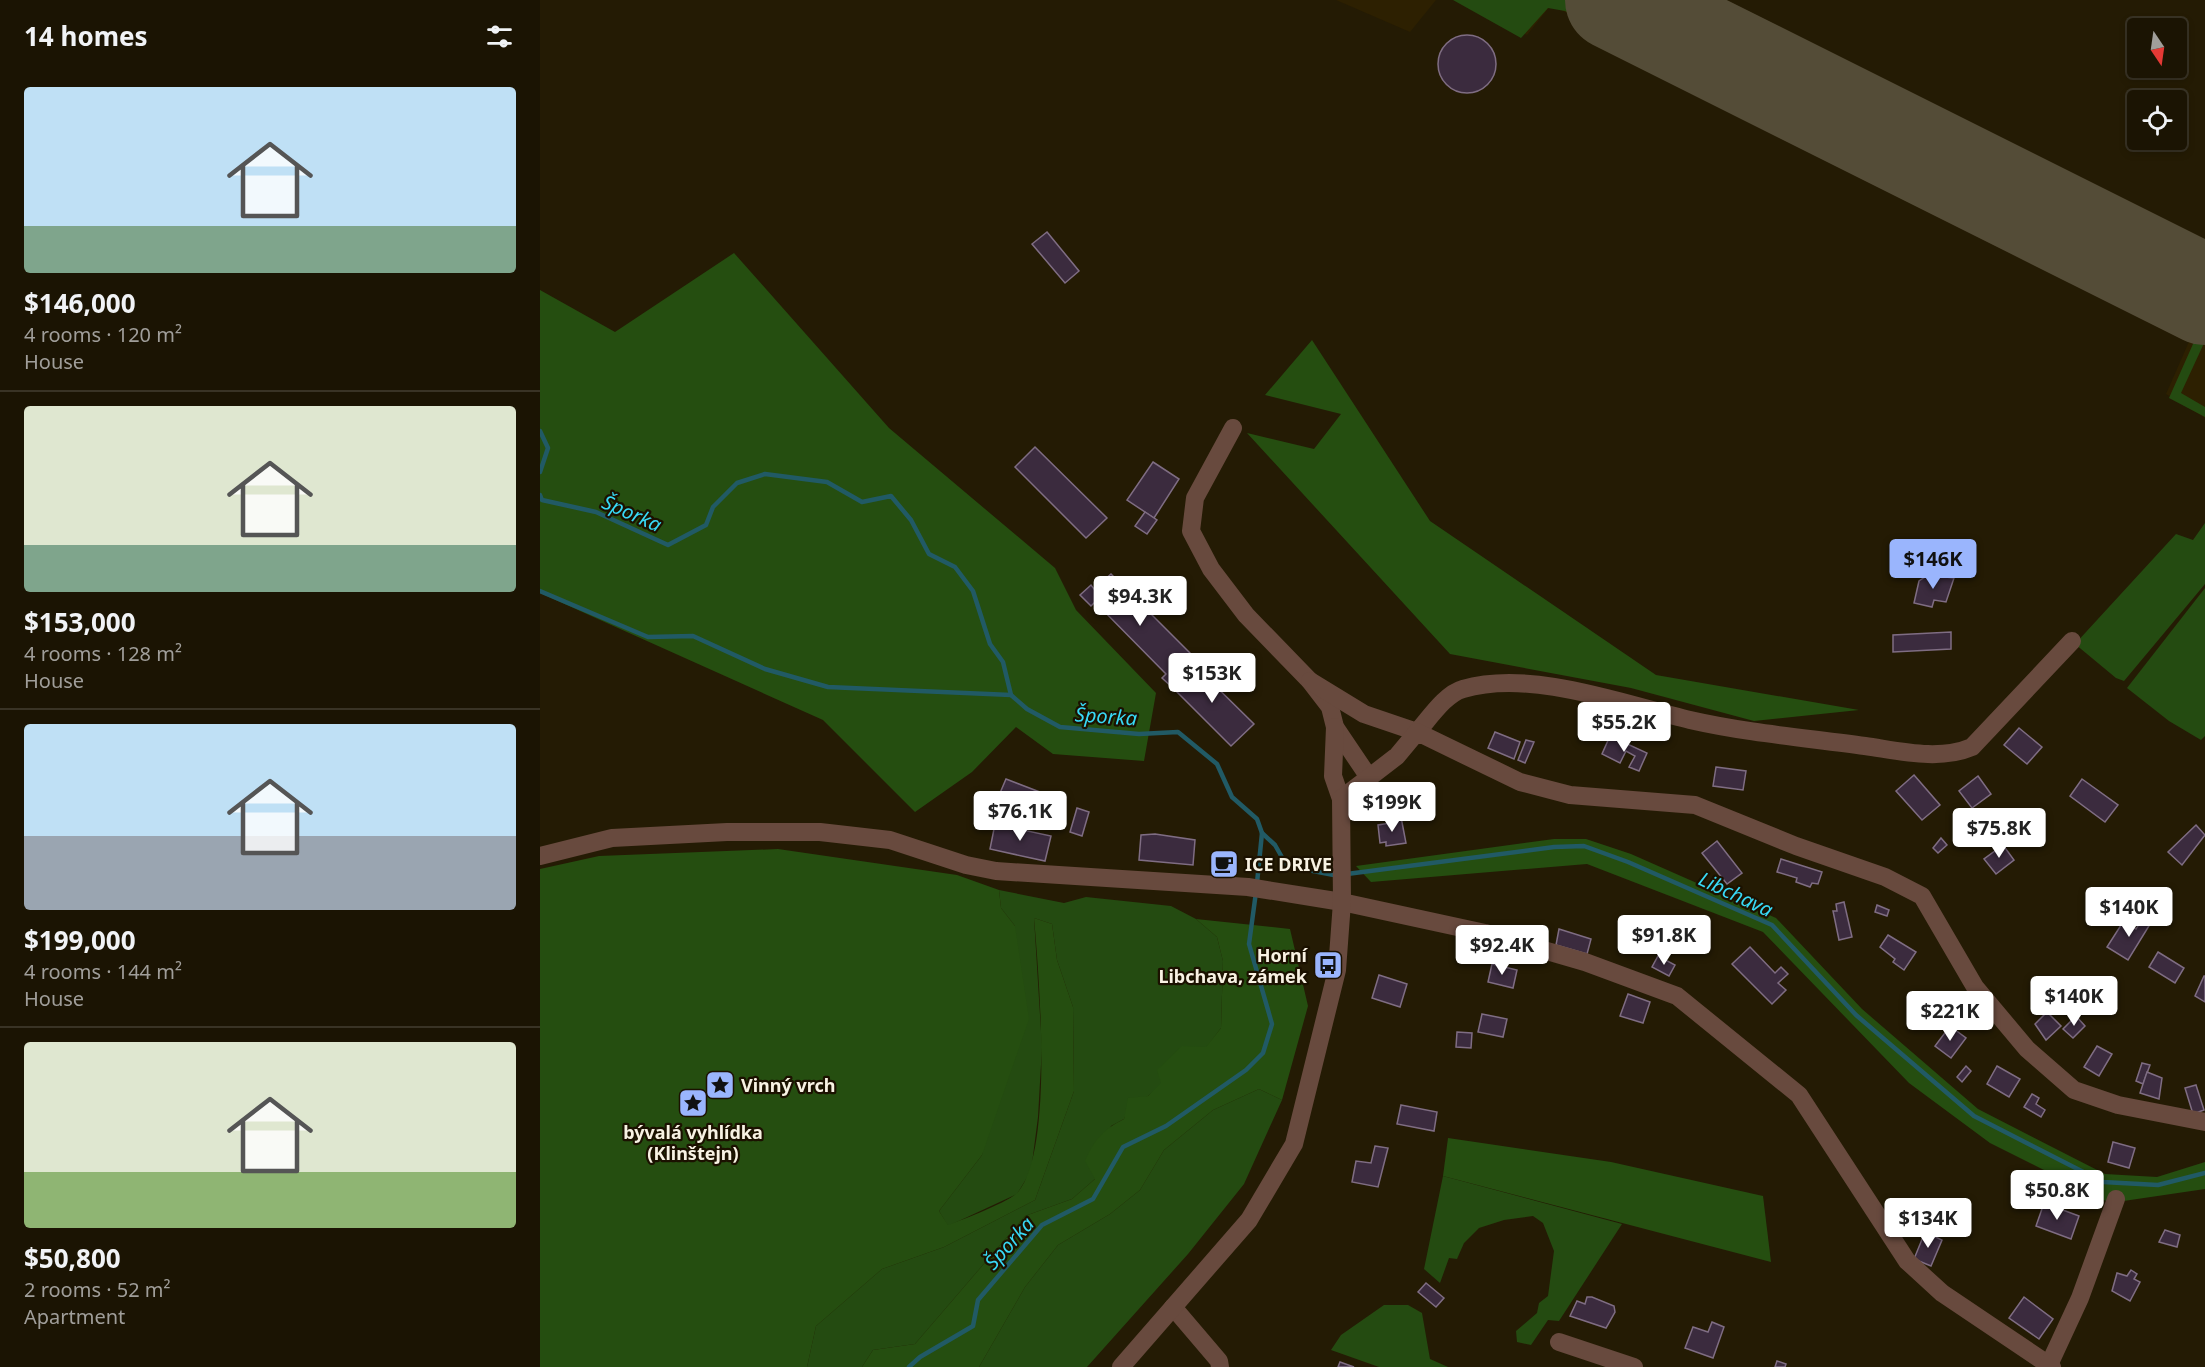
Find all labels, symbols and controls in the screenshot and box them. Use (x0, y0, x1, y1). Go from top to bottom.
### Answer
text: 14 homes (24, 18, 148, 54)
north arrow (2127, 18, 2187, 78)
map controls (2127, 18, 2187, 150)
icon: filters (483, 20, 516, 53)
button: locate (2127, 90, 2187, 150)
icon: home (216, 126, 324, 234)
text: $146,000 (24, 285, 136, 321)
text: 4 rooms · 120 m² (24, 321, 182, 348)
text: House (24, 348, 84, 375)
icon: home (216, 445, 324, 553)
water label: Šporka (598, 488, 666, 538)
pin: $146K (1891, 539, 1975, 590)
text: $146K (1903, 545, 1963, 572)
pin: $94.3K (1091, 576, 1189, 627)
text: $94.3K (1108, 582, 1172, 609)
text: $153,000 (24, 604, 136, 640)
text: 4 rooms · 128 m² (24, 640, 182, 667)
pin: $153K (1170, 653, 1254, 704)
text: $153K (1182, 659, 1242, 686)
text: House (24, 667, 84, 694)
water label: Šporka (1074, 700, 1138, 732)
pin: $55.2K (1575, 702, 1673, 753)
text: $55.2K (1592, 708, 1656, 735)
icon: home (216, 763, 324, 871)
pin: $199K (1350, 782, 1434, 833)
text: $199K (1362, 788, 1422, 815)
pin: $76.1K (971, 791, 1069, 842)
text: $76.1K (988, 797, 1052, 824)
pin: $75.8K (1950, 808, 2048, 859)
text: $75.8K (1967, 814, 2031, 841)
cafe icon: ICE DRIVE (1208, 848, 1240, 880)
place label: ICE DRIVE (1245, 852, 1332, 876)
water label: Libchava (1694, 865, 1778, 923)
pin: $140K (2087, 887, 2171, 938)
text: $140K (2099, 893, 2159, 920)
pin: $91.8K (1615, 915, 1713, 966)
text: $91.8K (1632, 921, 1696, 948)
text: $199,000 (24, 922, 136, 958)
pin: $92.4K (1453, 925, 1551, 976)
text: $92.4K (1470, 931, 1534, 958)
place label: Horní Libchava, zámek (1158, 943, 1309, 988)
bus stop icon: Horní Libchava, zámek (1312, 949, 1344, 981)
text: 4 rooms · 144 m² (24, 958, 182, 985)
pin: $140K (2032, 976, 2116, 1027)
text: $140K (2044, 982, 2104, 1009)
text: House (24, 985, 84, 1012)
pin: $221K (1908, 991, 1992, 1042)
text: $221K (1920, 997, 1980, 1024)
place icon: Vinný vrch (704, 1069, 736, 1101)
place label: Vinný vrch (741, 1073, 835, 1097)
icon: home (216, 1081, 324, 1189)
place icon: bývalá vyhlídka (Klinštejn) (677, 1087, 709, 1119)
place label: bývalá vyhlídka (Klinštejn) (623, 1120, 763, 1165)
pin: $50.8K (2008, 1170, 2106, 1221)
text: $50.8K (2025, 1176, 2089, 1203)
pin: $134K (1886, 1198, 1970, 1249)
text: $134K (1898, 1204, 1958, 1231)
water label: Šporka (978, 1211, 1040, 1275)
text: $50,800 (24, 1240, 121, 1276)
text: 2 rooms · 52 m² (24, 1276, 171, 1303)
text: Apartment (24, 1303, 125, 1330)

